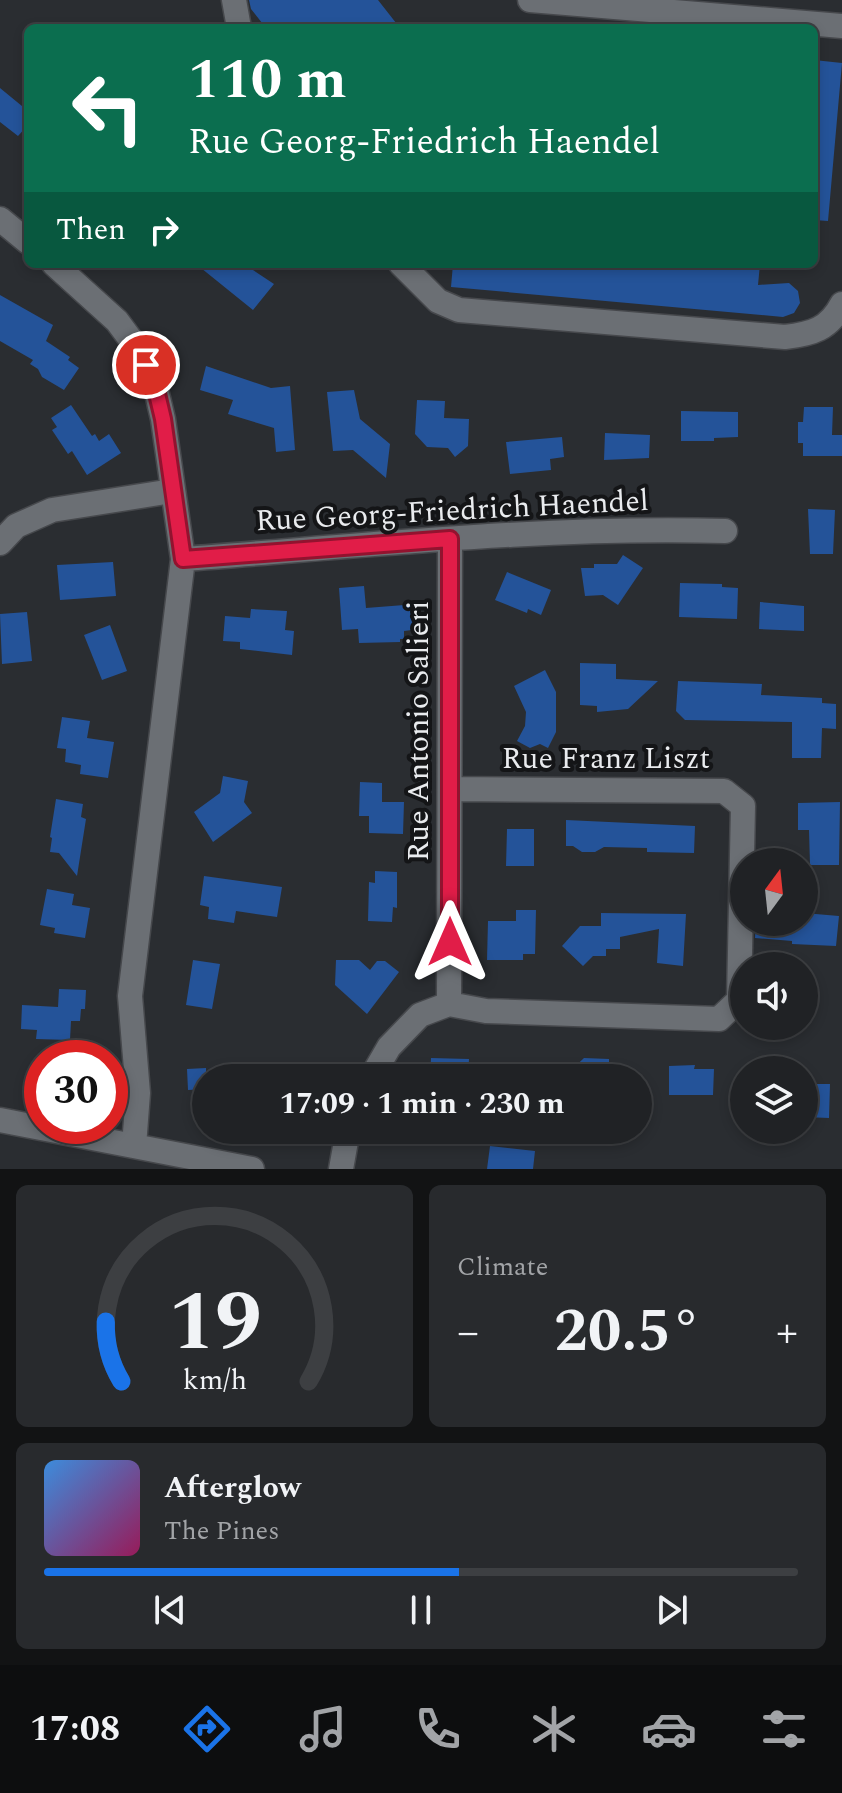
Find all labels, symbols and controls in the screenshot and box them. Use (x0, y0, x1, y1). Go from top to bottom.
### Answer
text: 110 m (188, 38, 347, 123)
icon: left (56, 56, 160, 160)
text: Rue Georg-Friedrich Haendel (188, 115, 660, 170)
text: Then (56, 207, 126, 253)
icon: right (142, 208, 186, 252)
pin (112, 331, 180, 399)
icon: arrive (124, 343, 168, 387)
street label: Rue Georg-Friedrich Haendel (254, 478, 650, 544)
street label: Rue Antonio Salieri (396, 601, 442, 861)
street label: Rue Franz Liszt (502, 736, 710, 782)
north arrow (730, 848, 818, 936)
map controls (730, 848, 818, 1144)
position arrow (408, 900, 492, 984)
button: sound (730, 952, 818, 1040)
speed limit sign: 30 (24, 1040, 128, 1144)
button: layers (730, 1056, 818, 1144)
text: 17:09 · 1 min · 230 m (279, 1081, 565, 1127)
text: Climate (457, 1247, 548, 1287)
text: 19 (168, 1260, 261, 1387)
text: 20.5° (554, 1286, 701, 1378)
text: − (457, 1299, 479, 1366)
text: + (776, 1299, 798, 1366)
text: km/h (182, 1359, 247, 1402)
text: Afterglow (164, 1465, 301, 1511)
text: The Pines (164, 1511, 279, 1551)
icon: previous (148, 1588, 192, 1632)
icon: pause (399, 1588, 443, 1632)
icon: next (650, 1588, 694, 1632)
icon: directions (179, 1701, 235, 1757)
icon: music (295, 1701, 351, 1757)
icon: phone (410, 1701, 466, 1757)
icon: climate (526, 1701, 582, 1757)
icon: car (641, 1701, 697, 1757)
icon: filters (756, 1701, 812, 1757)
text: 17:08 (30, 1702, 120, 1757)

